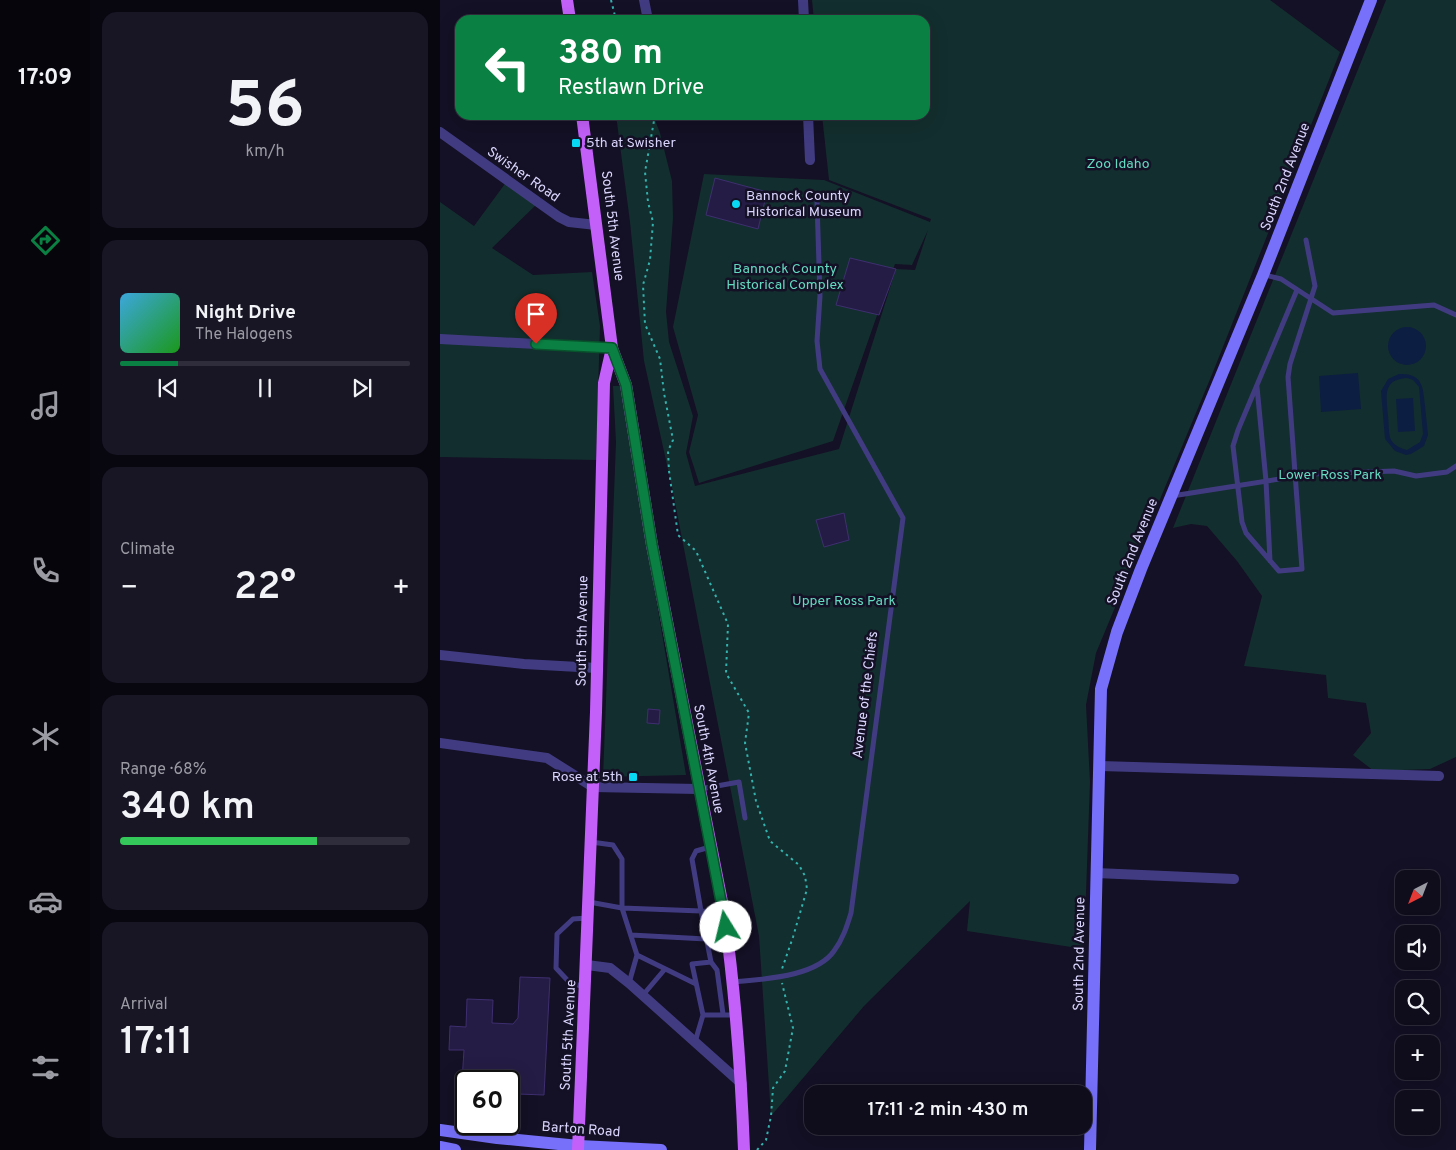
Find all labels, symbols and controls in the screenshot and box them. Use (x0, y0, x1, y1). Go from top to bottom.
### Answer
text: 380 m (558, 32, 663, 76)
icon: left (475, 35, 540, 100)
text: 17:09 (18, 65, 72, 92)
text: 56 (225, 68, 305, 150)
text: Restlawn Drive (558, 75, 704, 102)
street label: South 2nd Avenue (1258, 121, 1314, 233)
place label: 5th at Swisher (586, 135, 676, 152)
marker: 5th at Swisher (570, 137, 582, 149)
text: km/h (246, 142, 284, 162)
street label: Swisher Road (483, 144, 563, 206)
park label: Zoo Idaho (1086, 156, 1150, 173)
street label: South 5th Avenue (597, 170, 627, 282)
place label: Bannock County Historical Museum (746, 188, 862, 221)
marker: Bannock County Historical Museum (730, 198, 742, 210)
icon: directions (28, 223, 63, 258)
park label: Bannock County Historical Complex (726, 261, 844, 294)
pin (515, 293, 557, 344)
icon: arrive (522, 300, 550, 328)
text: Night Drive (195, 301, 296, 325)
text: The Halogens (195, 325, 293, 345)
icon: previous (154, 374, 182, 402)
icon: pause (251, 374, 279, 402)
icon: next (348, 374, 376, 402)
icon: music (28, 388, 63, 423)
park label: Lower Ross Park (1278, 467, 1382, 484)
street label: South 2nd Avenue (1104, 496, 1162, 608)
text: Climate (120, 540, 175, 560)
icon: phone (28, 553, 63, 588)
text: 22° (234, 564, 296, 613)
text: − (120, 571, 138, 607)
text: + (392, 571, 410, 607)
street label: South 5th Avenue (574, 575, 592, 687)
park label: Upper Ross Park (792, 593, 896, 610)
street label: Avenue of the Chiefs (850, 630, 882, 760)
street label: South 4th Avenue (689, 703, 727, 815)
icon: climate (28, 719, 63, 754)
text: Range · 68% (120, 760, 207, 780)
place label: Rose at 5th (552, 769, 623, 786)
marker: Rose at 5th (627, 771, 639, 783)
text: 340 km (120, 784, 255, 833)
north arrow (1395, 870, 1440, 915)
map controls (1395, 870, 1440, 1135)
icon: car (28, 884, 63, 919)
street label: South 2nd Avenue (1071, 897, 1089, 1011)
position arrow (699, 900, 751, 952)
button: sound (1395, 925, 1440, 970)
street label: South 5th Avenue (558, 979, 580, 1091)
button: search (1395, 980, 1440, 1025)
text: Arrival (120, 995, 168, 1015)
text: 17:11 (120, 1019, 193, 1068)
button: + (1395, 1035, 1440, 1080)
icon: filters (28, 1050, 63, 1085)
speed limit sign: 60 (455, 1070, 520, 1135)
button: − (1395, 1090, 1440, 1135)
text: 17:11 · 2 min · 430 m (868, 1098, 1028, 1122)
street label: Barton Road (541, 1119, 621, 1141)

